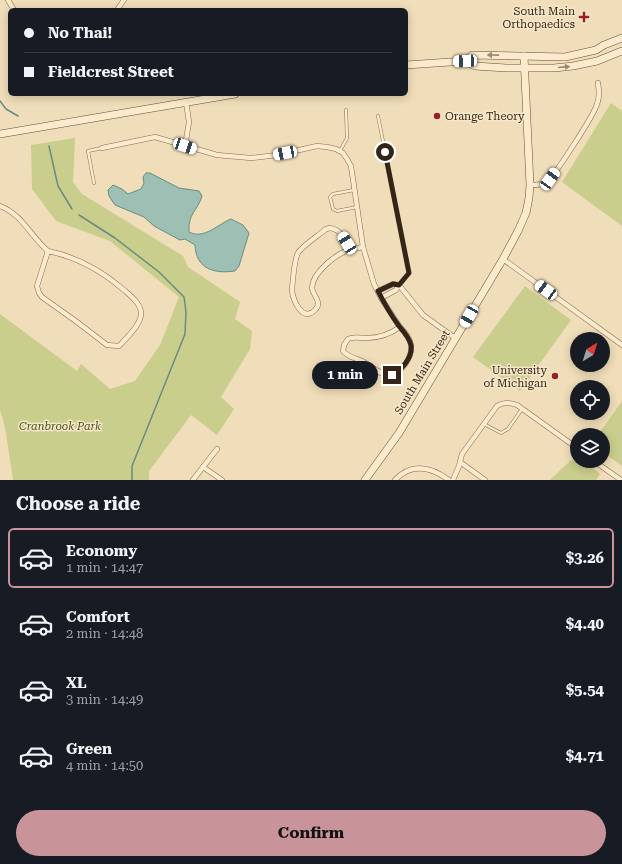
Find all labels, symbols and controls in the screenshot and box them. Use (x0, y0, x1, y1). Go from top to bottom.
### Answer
place label: South Main Orthopaedics (503, 5, 575, 31)
marker: South Main Orthopaedics (578, 11, 590, 23)
text: No Thai! (48, 24, 112, 42)
one-way arrow (486, 52, 499, 58)
car (453, 55, 477, 67)
text: Fieldcrest Street (48, 63, 174, 81)
one-way arrow (558, 64, 570, 71)
place label: Orange Theory (445, 110, 525, 123)
marker: Orange Theory (432, 111, 442, 121)
car (172, 136, 198, 156)
route start (376, 143, 394, 161)
car (272, 145, 298, 161)
car (538, 166, 562, 192)
car (336, 230, 358, 256)
car (533, 278, 559, 302)
car (458, 303, 480, 329)
street label: South Main Street (392, 328, 453, 417)
north arrow (570, 332, 610, 372)
map controls (570, 332, 610, 468)
callout: 1 min (312, 361, 378, 389)
place label: University of Michigan (483, 364, 547, 390)
route end (383, 366, 401, 384)
text: 1 min (327, 367, 363, 382)
marker: University of Michigan (550, 371, 560, 381)
button: locate (570, 380, 610, 420)
park label: Cranbrook Park (19, 420, 101, 433)
button: layers (570, 428, 610, 468)
text: Choose a ride (16, 493, 140, 514)
icon: car (18, 540, 54, 576)
text: Economy (66, 542, 137, 560)
text: $3.26 (566, 549, 604, 567)
text: 1 min · 14:47 (66, 560, 143, 575)
icon: car (18, 606, 54, 642)
text: Comfort (66, 608, 130, 626)
text: $4.40 (566, 615, 604, 633)
text: 2 min · 14:48 (66, 626, 143, 641)
icon: car (18, 672, 54, 708)
text: XL (66, 674, 87, 692)
text: $5.54 (566, 681, 604, 699)
text: 3 min · 14:49 (66, 692, 143, 707)
icon: car (18, 738, 54, 774)
text: Green (66, 740, 112, 758)
text: $4.71 (566, 747, 604, 765)
text: 4 min · 14:50 (66, 758, 143, 773)
button: Confirm (16, 810, 606, 856)

